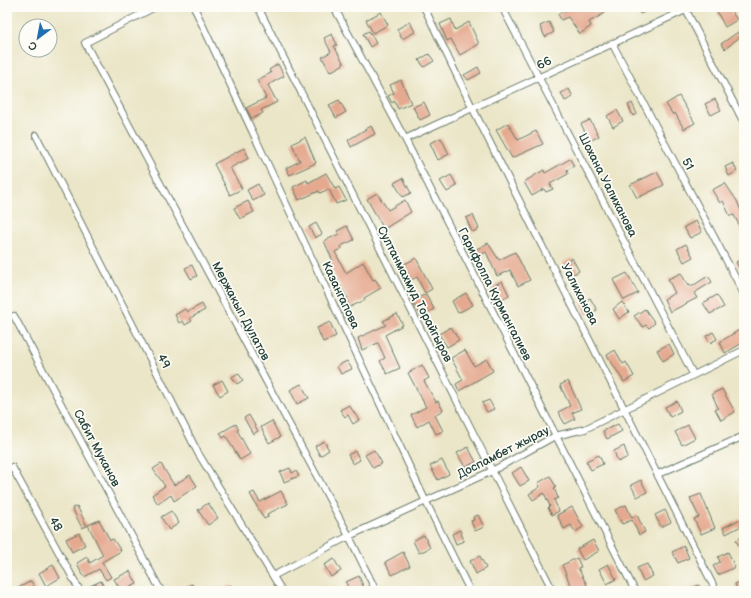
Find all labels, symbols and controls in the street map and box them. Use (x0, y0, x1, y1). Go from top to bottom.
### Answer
north arrow (18, 18, 58, 58)
text: С (26, 38, 40, 54)
street label: 66 (534, 54, 554, 73)
street label: Шохана Уалиханова (575, 131, 640, 240)
street label: 51 (678, 156, 697, 173)
street label: Султанмахмуд Торайгыров (374, 224, 456, 365)
street label: Гарифолла Курмангалиев (454, 225, 535, 364)
street label: Мержакып Дулатов (208, 259, 273, 364)
street label: Казангапова (318, 259, 363, 331)
street label: Уалиханова (558, 261, 602, 328)
street label: 49 (154, 351, 173, 371)
street label: Сабит Муканов (70, 407, 124, 490)
street label: Доспамбет жырау (455, 423, 552, 482)
street label: 48 (46, 514, 66, 534)

